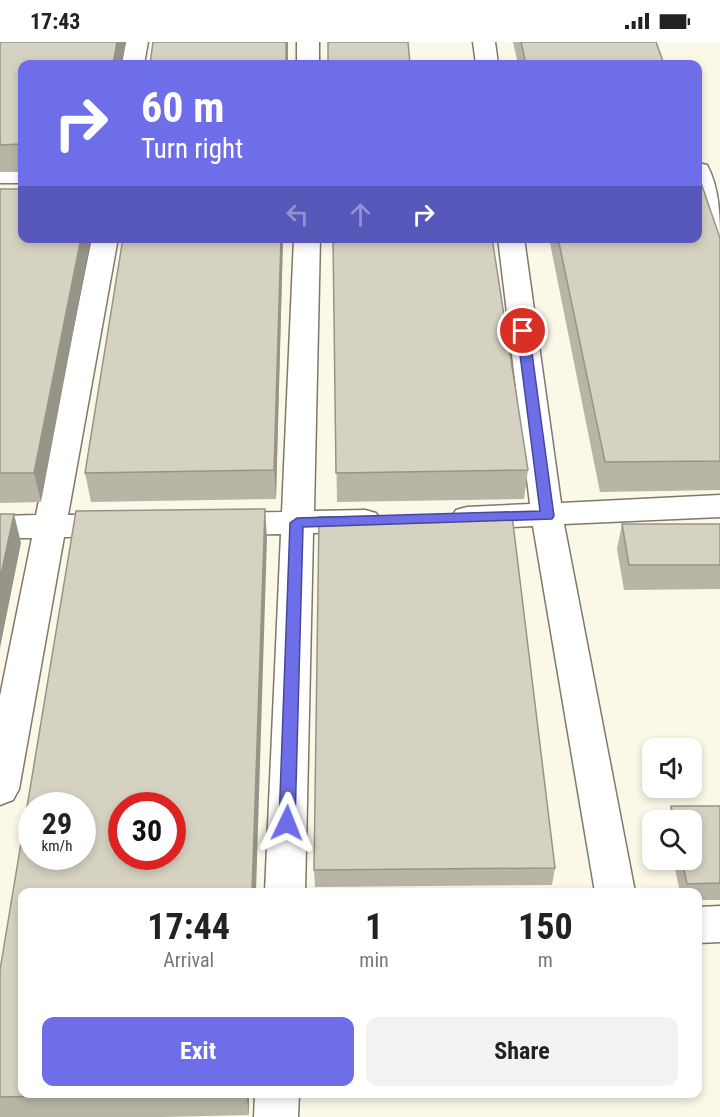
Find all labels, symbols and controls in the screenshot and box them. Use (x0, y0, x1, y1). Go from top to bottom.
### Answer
text: 17:43 (30, 9, 81, 34)
text: 60 m (141, 83, 224, 132)
icon: right (42, 84, 120, 162)
text: Turn right (141, 133, 243, 165)
icon: left (281, 198, 314, 231)
icon: ahead (344, 198, 377, 231)
icon: right (407, 198, 440, 231)
pin (497, 305, 548, 356)
icon: arrive (506, 314, 539, 347)
map controls (642, 738, 702, 870)
button: sound (642, 738, 702, 798)
position arrow (255, 791, 319, 855)
speed limit sign: 30 (108, 792, 186, 870)
text: 29 (42, 806, 72, 841)
button: search (642, 810, 702, 870)
text: km/h (42, 837, 72, 855)
text: 17:44 (147, 906, 230, 948)
text: 1 (365, 906, 383, 948)
text: 150 (518, 906, 573, 948)
text: Arrival (163, 948, 214, 972)
text: min (359, 948, 389, 972)
text: m (538, 948, 553, 972)
button: Exit (42, 1017, 354, 1086)
button: Share (366, 1017, 678, 1086)

